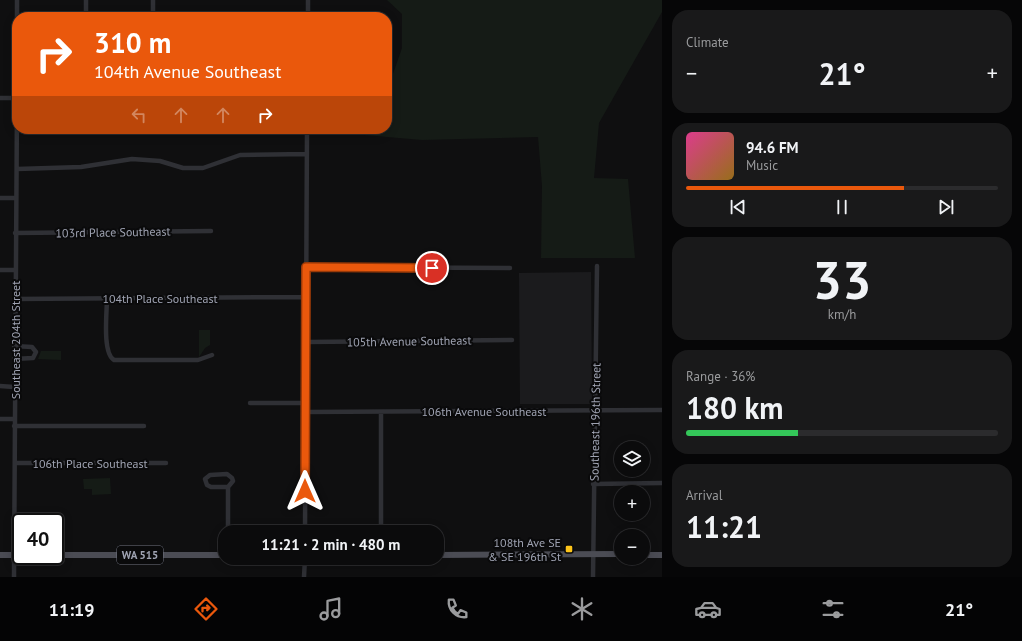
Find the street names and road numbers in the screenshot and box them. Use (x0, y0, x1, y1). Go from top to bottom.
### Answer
street label: 103rd Place Southeast (55, 223, 171, 241)
street label: Southeast 204th Street (8, 281, 23, 399)
street label: 104th Place Southeast (102, 291, 218, 306)
street label: 105th Avenue Southeast (346, 332, 472, 350)
street label: Southeast 196th Street (586, 363, 604, 481)
street label: 106th Avenue Southeast (422, 404, 546, 419)
street label: 106th Place Southeast (32, 456, 148, 471)
road number: WA 515 (117, 546, 163, 564)

